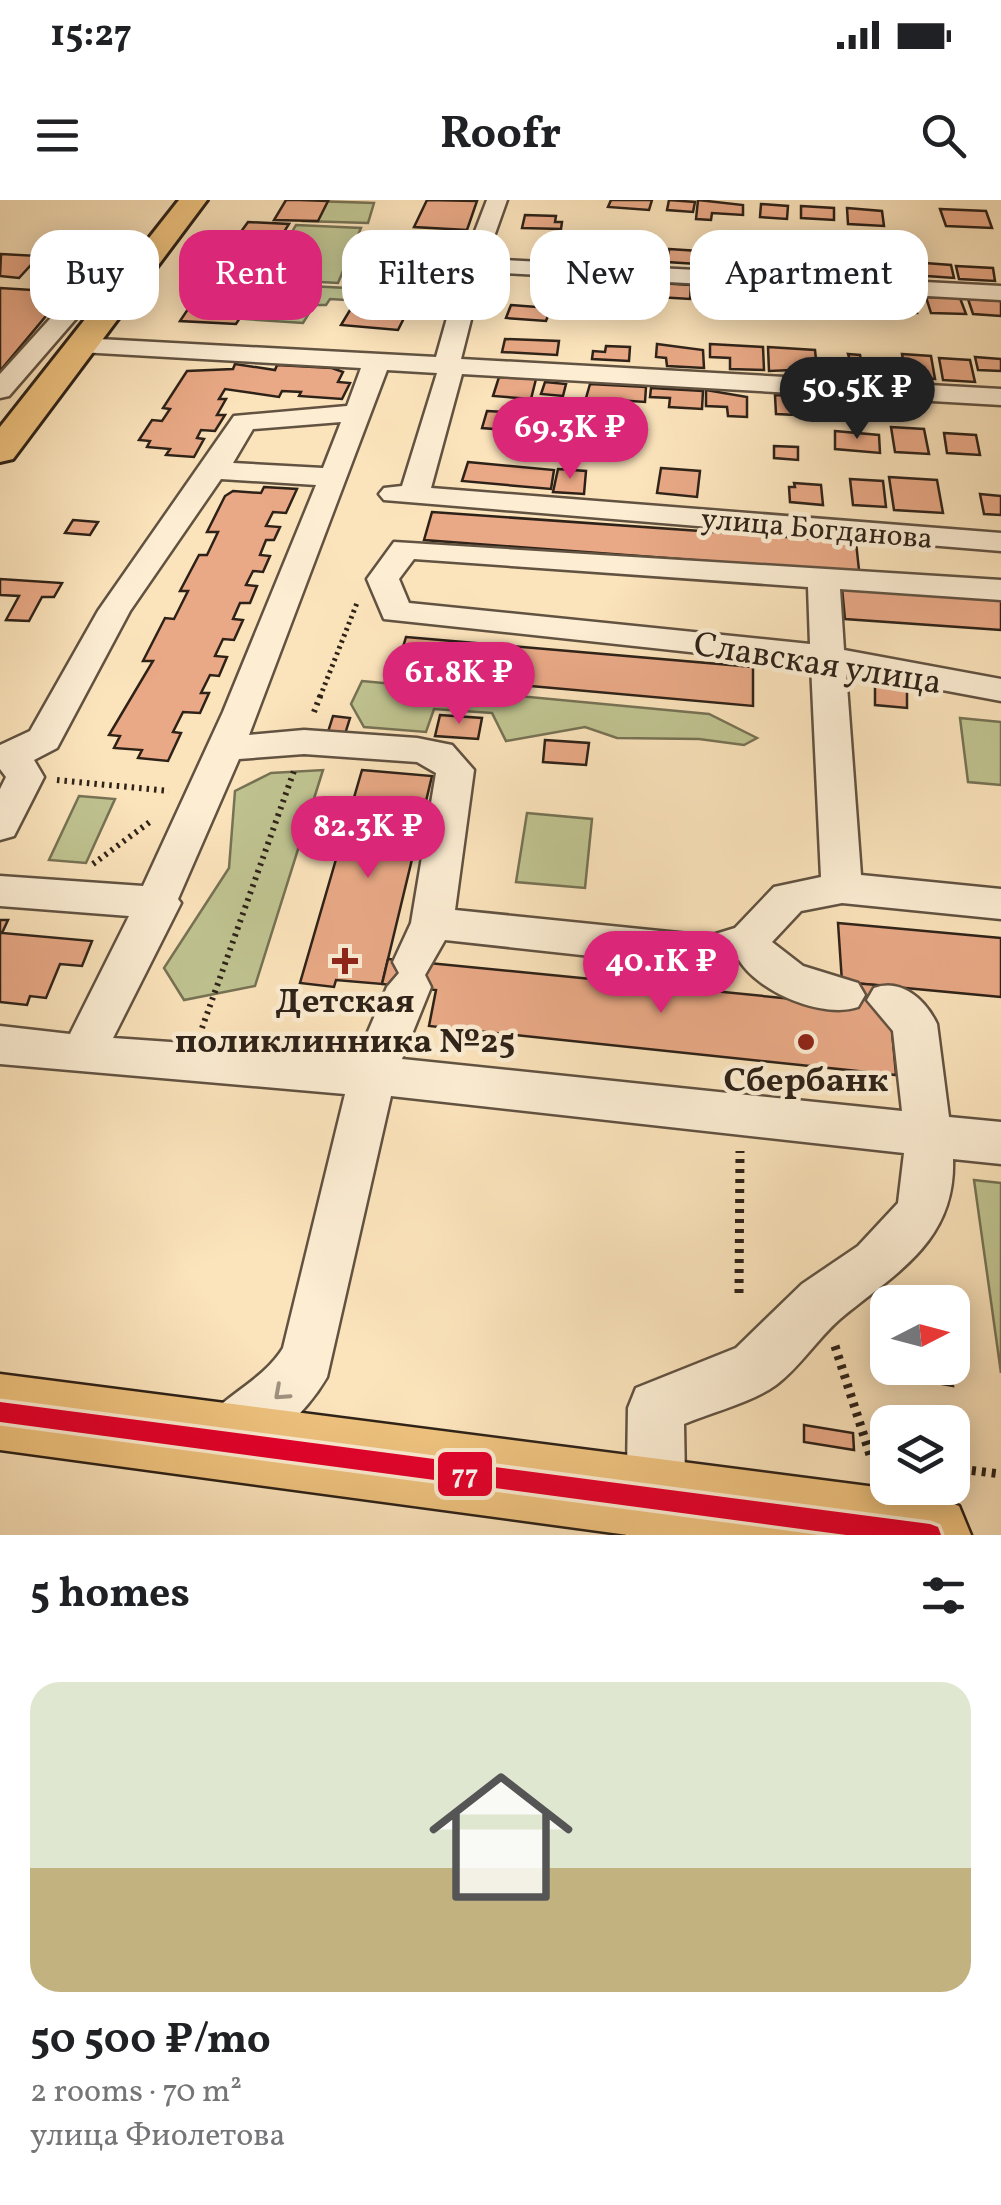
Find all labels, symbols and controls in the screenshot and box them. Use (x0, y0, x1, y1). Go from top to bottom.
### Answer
text: 15:27 (50, 9, 132, 62)
text: Roofr (440, 104, 561, 167)
icon: menu (30, 108, 85, 163)
icon: search (916, 108, 971, 163)
chip: Buy (30, 230, 159, 320)
chip: Rent (179, 230, 322, 320)
chip: Filters (342, 230, 510, 320)
chip: New (530, 230, 670, 320)
chip: Apartment (690, 230, 928, 320)
pin: 50.5K ₽ (765, 357, 949, 442)
text: 50.5K ₽ (802, 367, 912, 411)
pin: 69.3K ₽ (478, 397, 662, 482)
text: 69.3K ₽ (514, 407, 626, 451)
street label: улица Богданова (699, 499, 934, 561)
street label: Славская улица (690, 622, 945, 708)
pin: 61.8K ₽ (367, 642, 551, 727)
text: 61.8K ₽ (405, 652, 513, 696)
pin: 82.3K ₽ (276, 796, 460, 881)
text: 82.3K ₽ (313, 806, 423, 850)
pin: 40.1K ₽ (569, 931, 753, 1016)
text: 40.1K ₽ (605, 941, 717, 985)
marker: Детская поликлинника №25 (332, 948, 358, 974)
place label: Детская поликлинника №25 (175, 979, 515, 1067)
marker: Сбербанк (795, 1031, 817, 1053)
place label: Сбербанк (724, 1058, 889, 1106)
north arrow (870, 1285, 970, 1385)
map controls (870, 1285, 970, 1505)
one-way arrow (274, 1381, 293, 1399)
button: layers (870, 1405, 970, 1505)
line badge: 77 (436, 1450, 494, 1498)
text: 77 (452, 1456, 478, 1495)
text: 5 homes (30, 1566, 190, 1625)
icon: filters (916, 1568, 971, 1623)
icon: home (411, 1747, 591, 1927)
text: 50 500 ₽/mo (30, 2012, 271, 2071)
text: 2 rooms · 70 m² (30, 2071, 242, 2115)
text: улица Фиолетова (30, 2115, 285, 2159)

